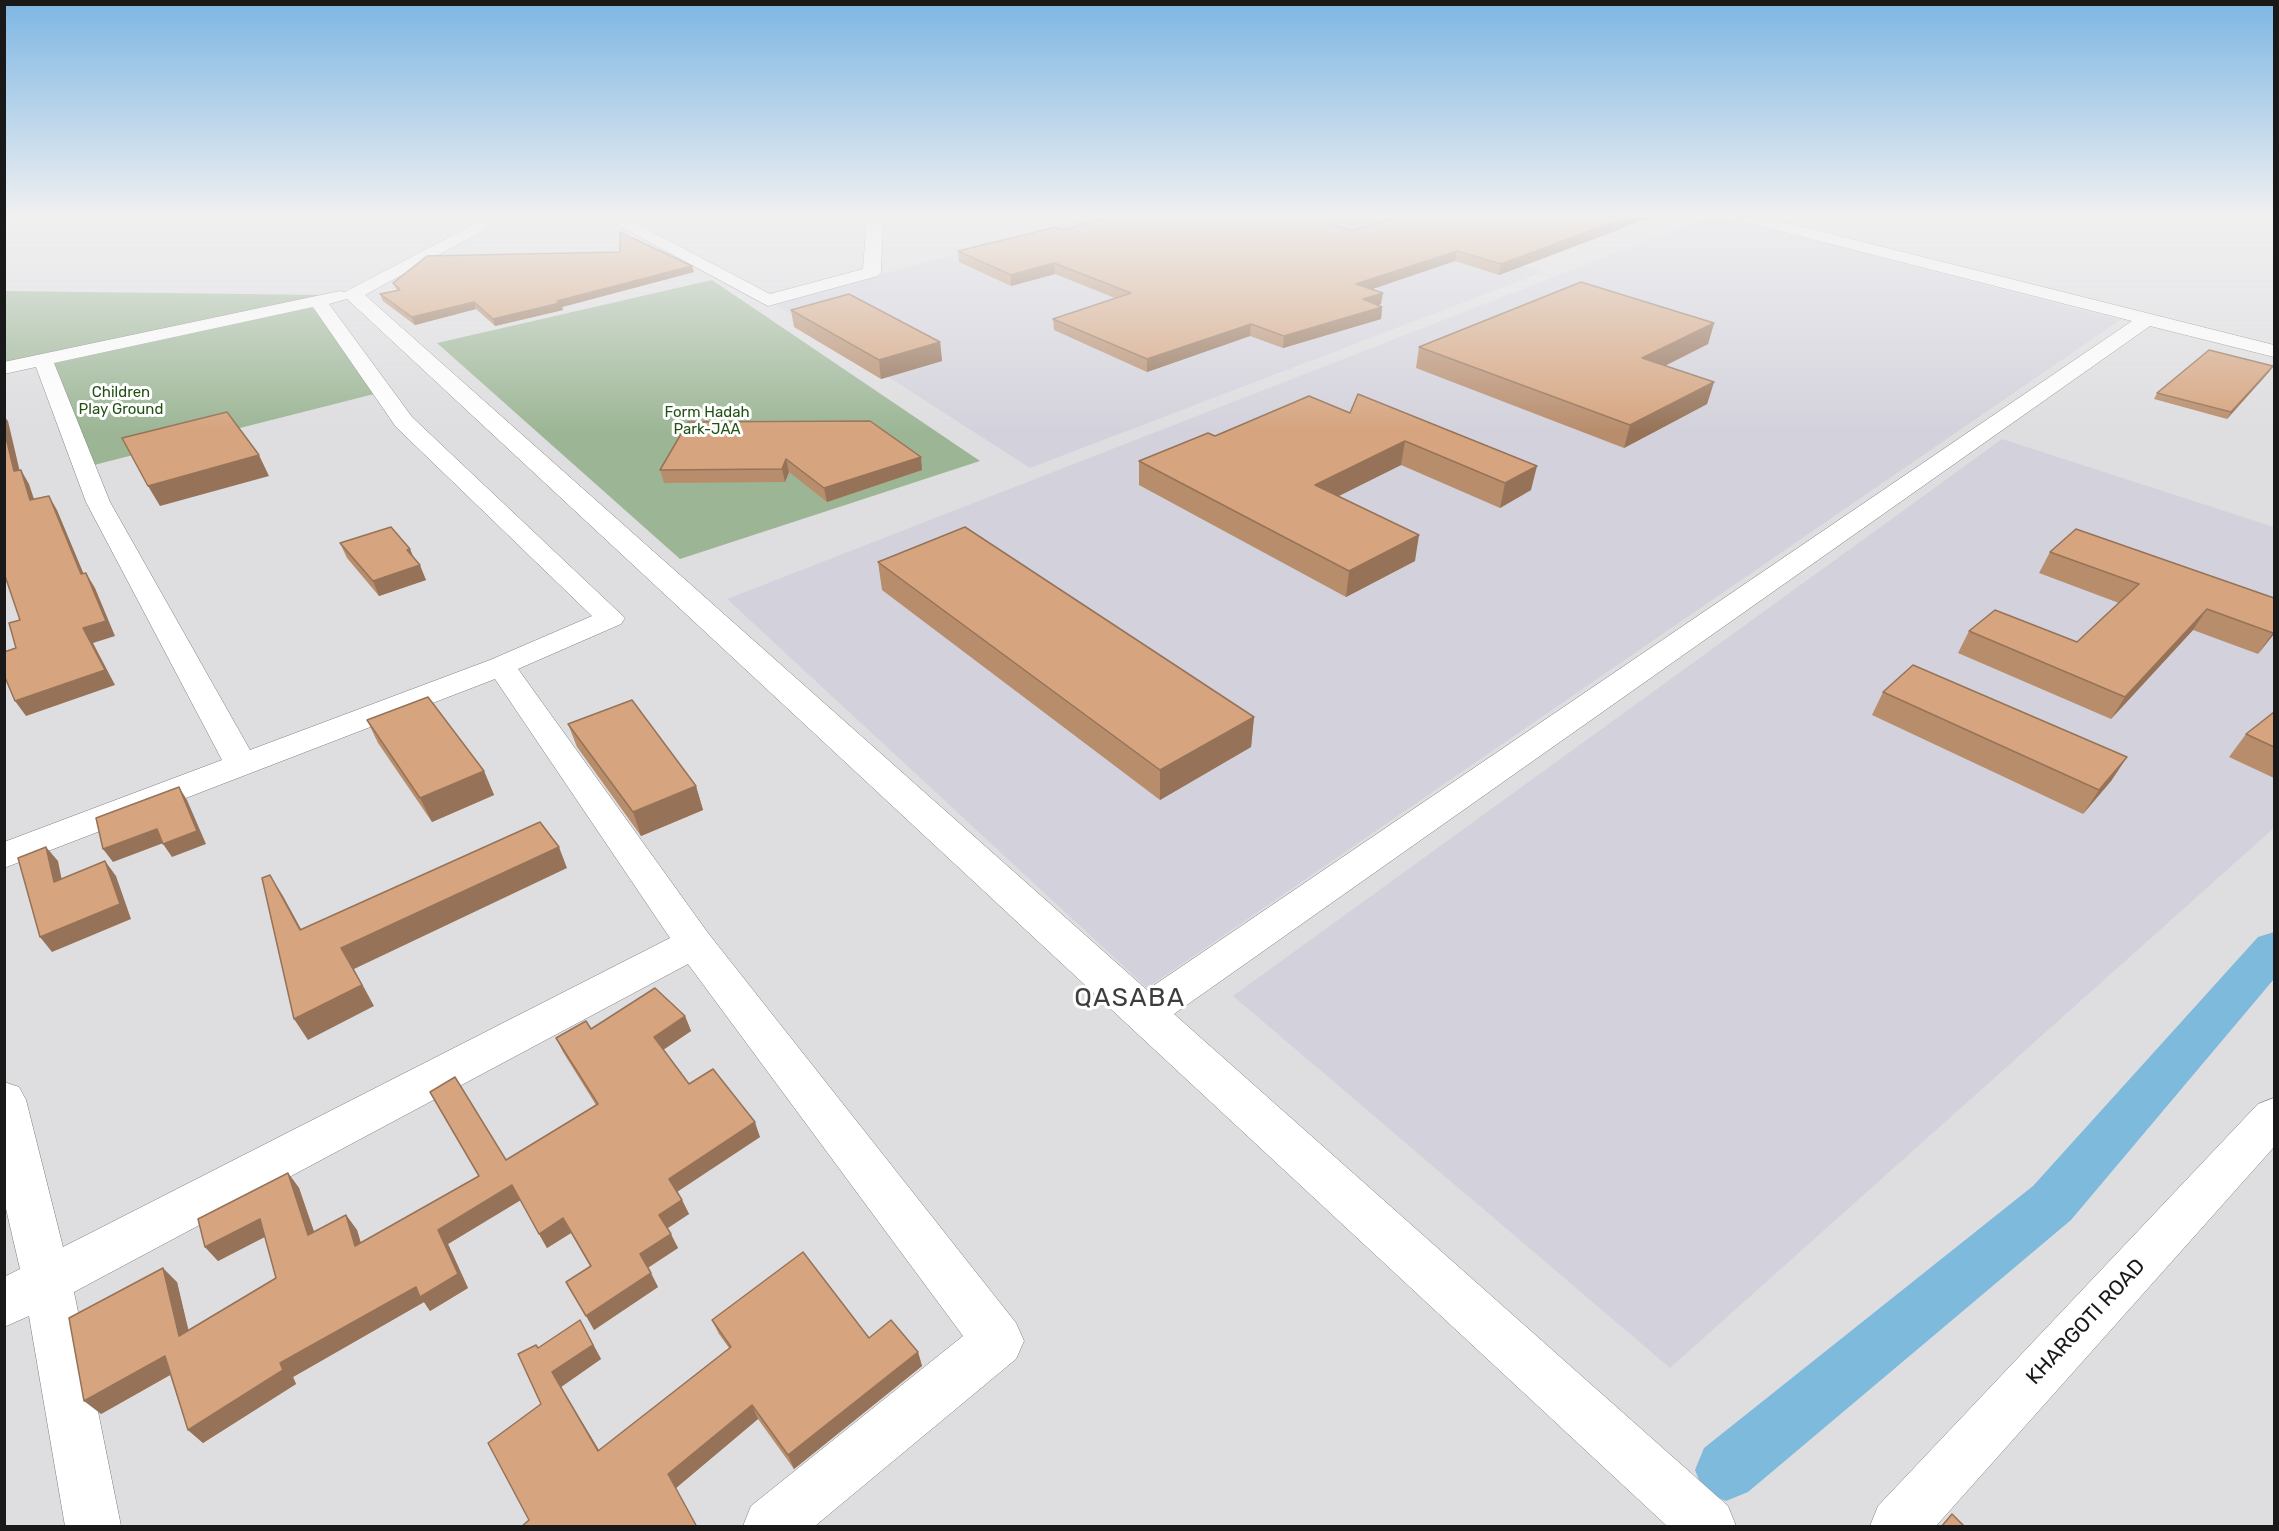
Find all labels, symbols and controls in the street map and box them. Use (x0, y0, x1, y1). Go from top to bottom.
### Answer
park label: Children Play Ground (79, 384, 163, 419)
park label: Form Hadah Park-JAA (664, 404, 750, 439)
district label: QASABA (1074, 982, 1186, 1014)
street label: KHARGOTI ROAD (2021, 1254, 2151, 1390)

